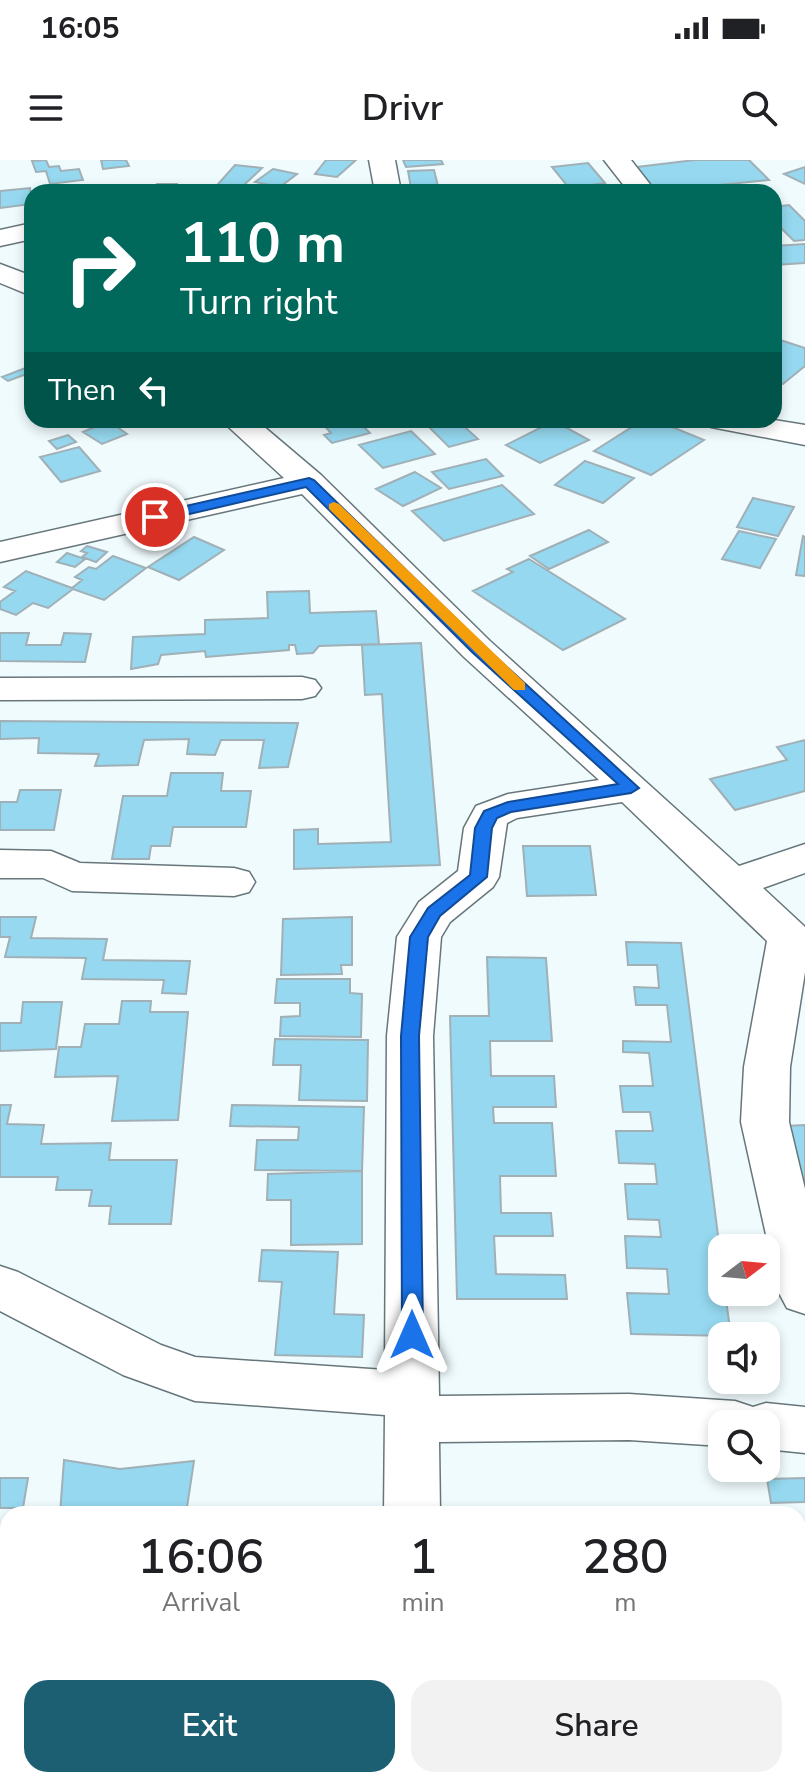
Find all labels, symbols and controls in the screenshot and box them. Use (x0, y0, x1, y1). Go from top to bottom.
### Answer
text: 16:05 (40, 8, 119, 49)
text: Drivr (362, 84, 443, 133)
icon: menu (24, 86, 68, 130)
icon: search (737, 86, 781, 130)
text: 110 m (180, 205, 345, 282)
icon: right (48, 216, 152, 320)
text: Turn right (180, 278, 337, 327)
icon: left (132, 368, 176, 412)
text: Then (48, 370, 116, 411)
pin (121, 483, 189, 551)
icon: arrive (133, 495, 177, 539)
north arrow (708, 1234, 780, 1306)
map controls (708, 1234, 780, 1482)
position arrow (370, 1293, 454, 1377)
button: sound (708, 1322, 780, 1394)
button: search (708, 1410, 780, 1482)
text: 16:06 (137, 1524, 264, 1590)
text: 1 (409, 1524, 437, 1590)
text: 280 (582, 1524, 669, 1590)
text: Arrival (162, 1585, 240, 1620)
text: min (402, 1585, 445, 1620)
text: m (614, 1585, 636, 1620)
button: Exit (24, 1680, 395, 1772)
button: Share (411, 1680, 782, 1772)

